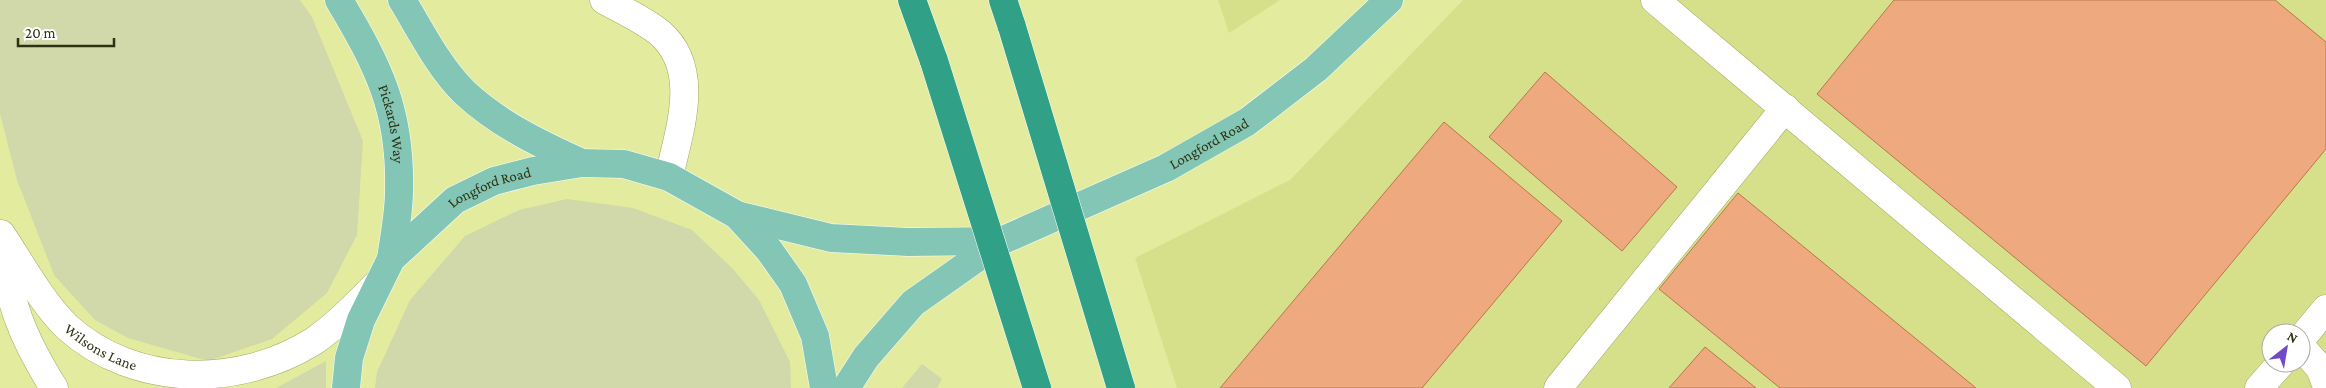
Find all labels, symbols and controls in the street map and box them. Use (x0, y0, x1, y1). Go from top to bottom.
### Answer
scale bar (18, 15, 114, 47)
text: 20 m (25, 25, 56, 41)
street label: Pickards Way (375, 82, 407, 164)
street label: Longford Road (1167, 115, 1251, 172)
street label: Longford Road (444, 164, 533, 211)
street label: Wilsons Lane (61, 321, 139, 374)
north arrow (2261, 323, 2311, 373)
text: N (2284, 328, 2301, 346)

